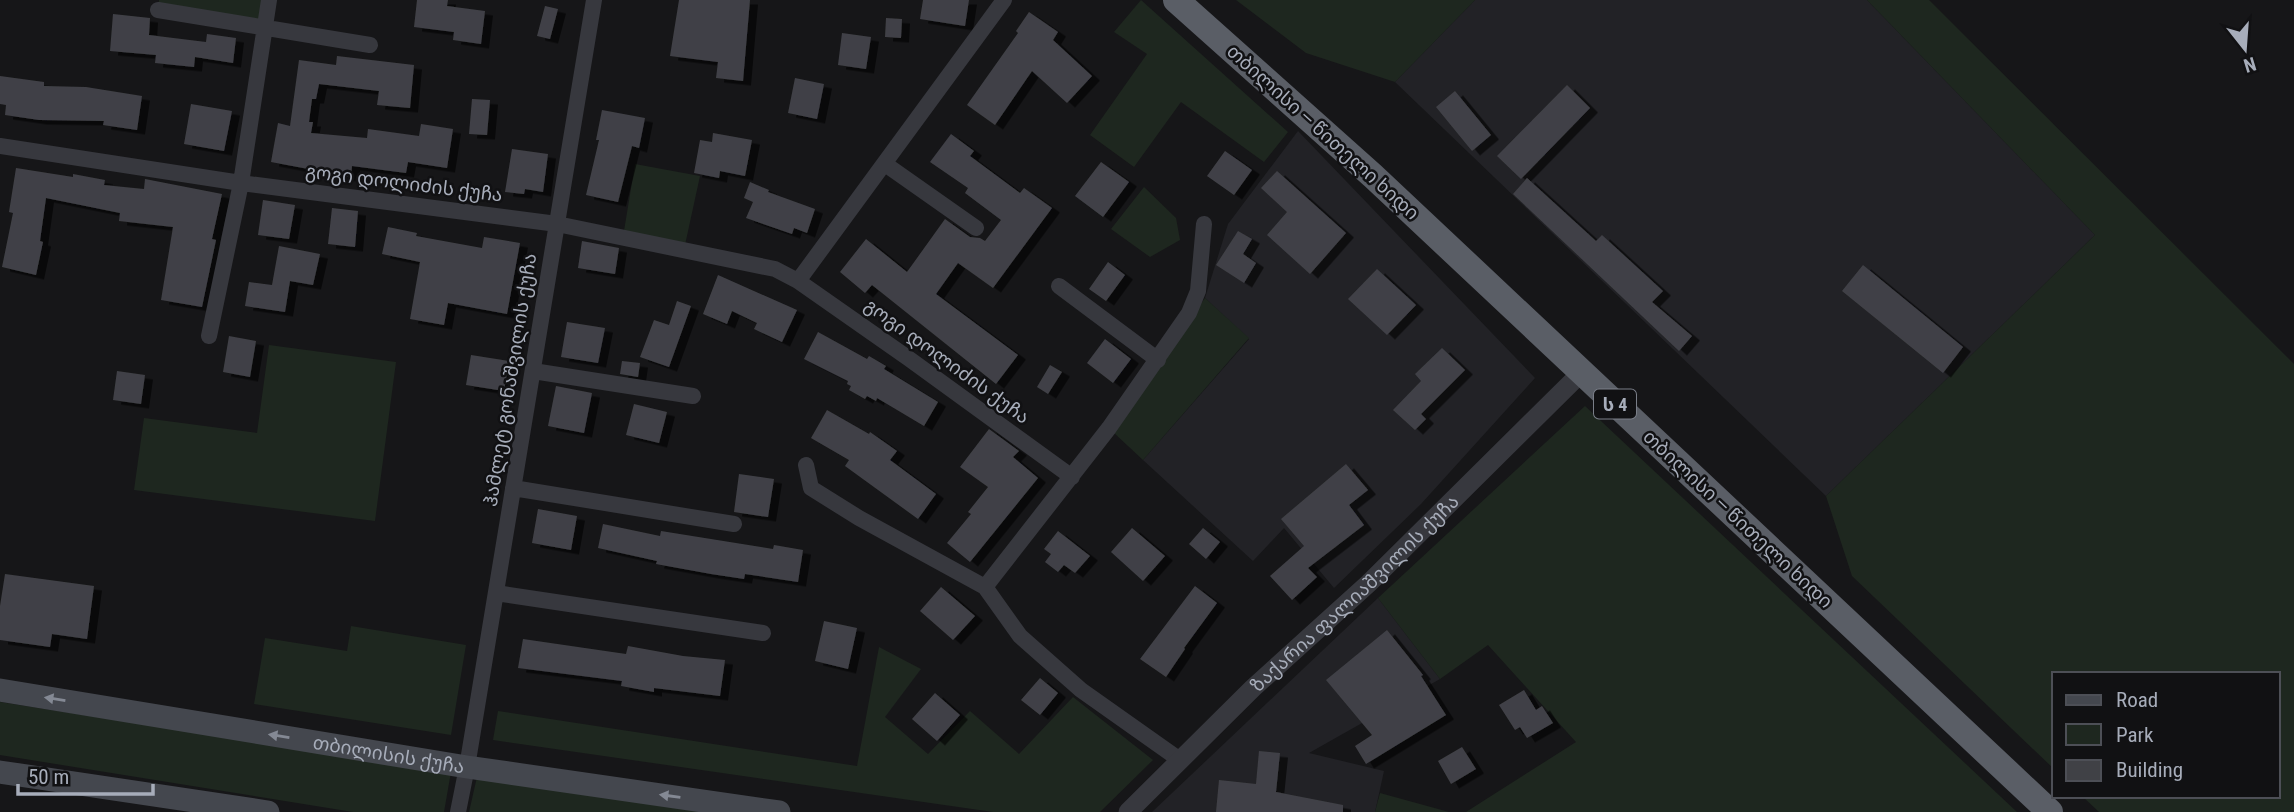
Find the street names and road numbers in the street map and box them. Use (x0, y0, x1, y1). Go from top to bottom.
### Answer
street label: თბილისი — წითელი ხიდი (1221, 40, 1424, 225)
street label: გოგი დოლიძის ქუჩა (304, 159, 504, 208)
street label: ჰამლეტ გონაშვილის ქუჩა (479, 252, 542, 508)
street label: გოგი დოლიძის ქუჩა (859, 293, 1034, 429)
road number: ს 4 (1594, 390, 1636, 418)
street label: თბილისი — წითელი ხიდი (1638, 425, 1838, 614)
street label: ზაქარია ფალიაშვილის ქუჩა (1245, 489, 1463, 696)
street label: თბილისის ქუჩა (311, 730, 466, 778)

